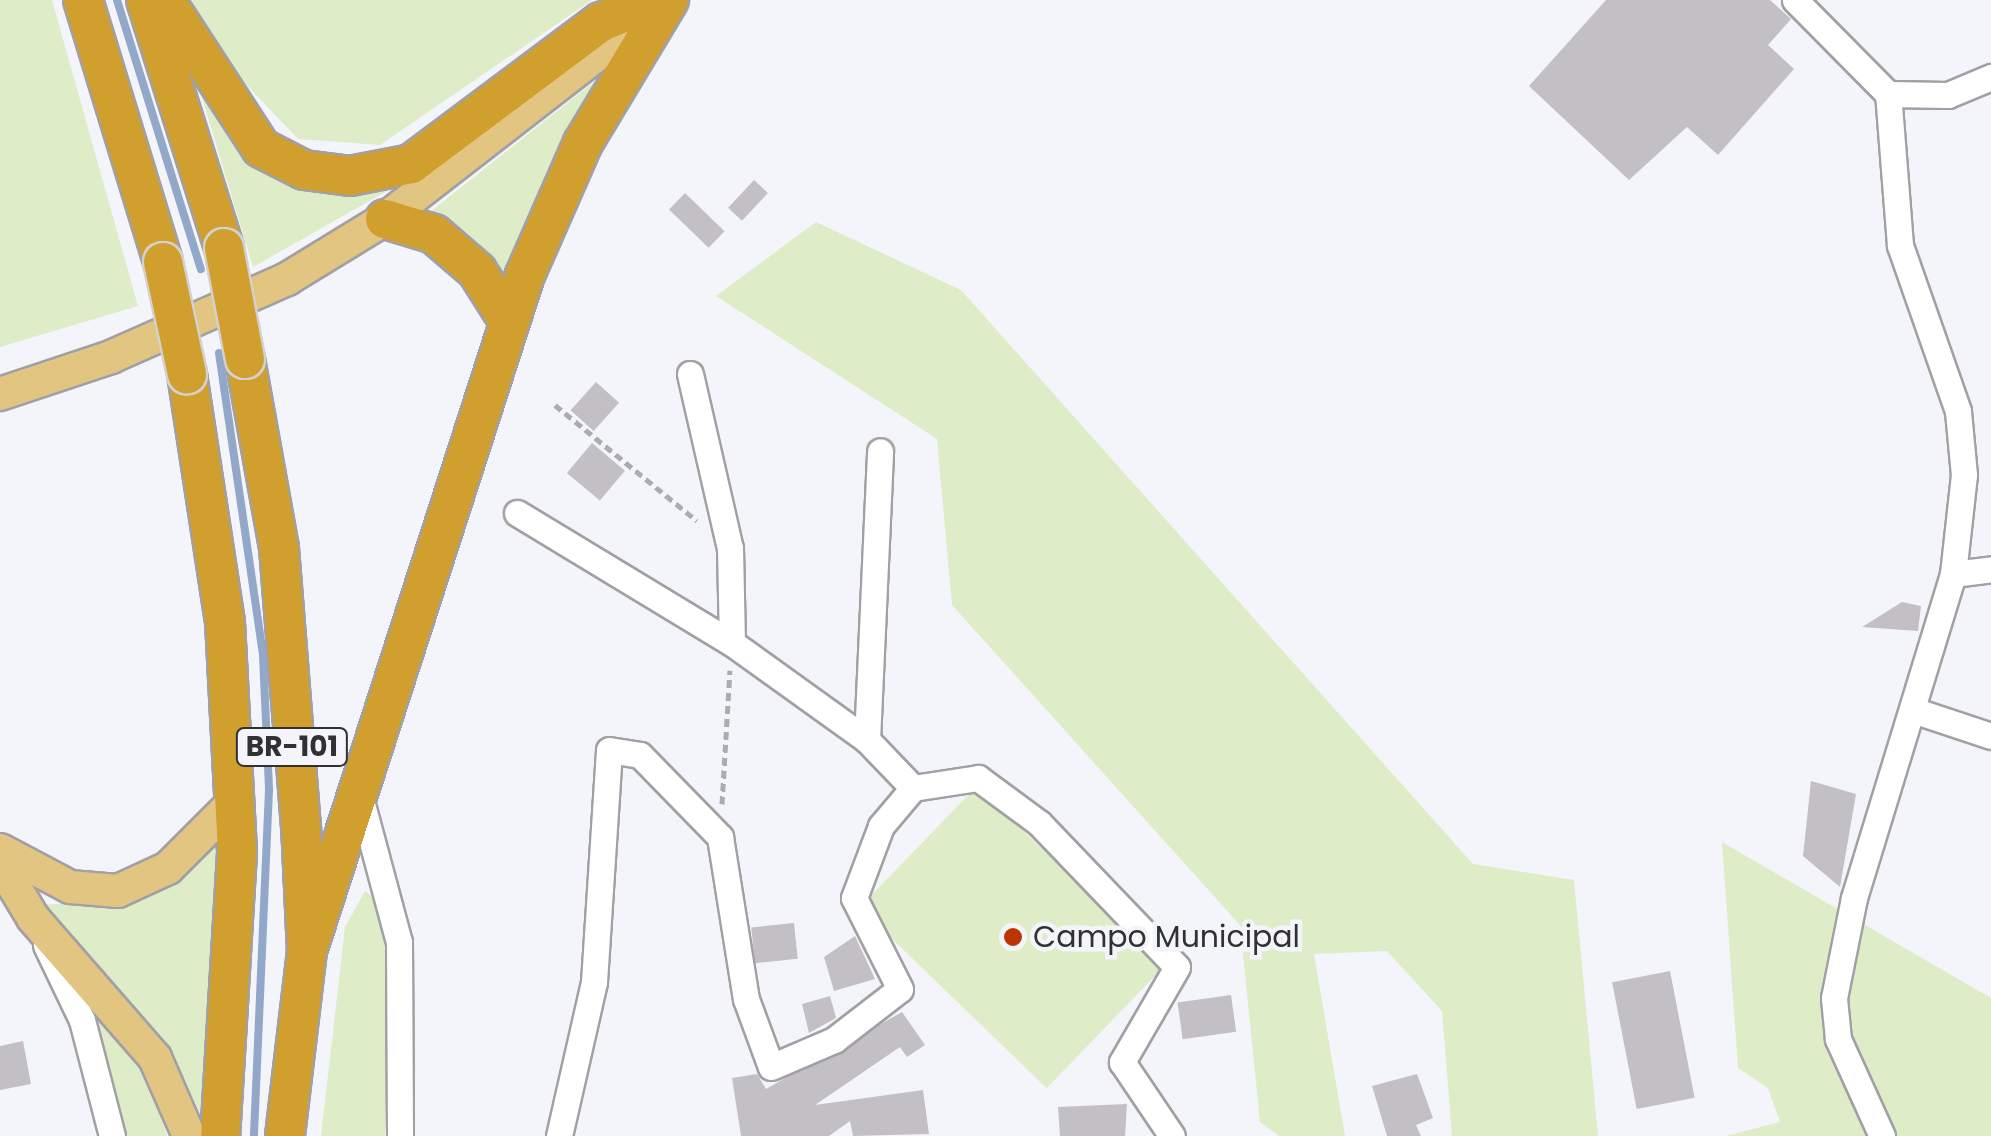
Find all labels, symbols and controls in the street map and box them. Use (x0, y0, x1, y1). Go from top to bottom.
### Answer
road number: BR-101 (234, 724, 350, 770)
place label: Campo Municipal (1033, 919, 1300, 955)
marker: Campo Municipal (1002, 926, 1024, 948)

